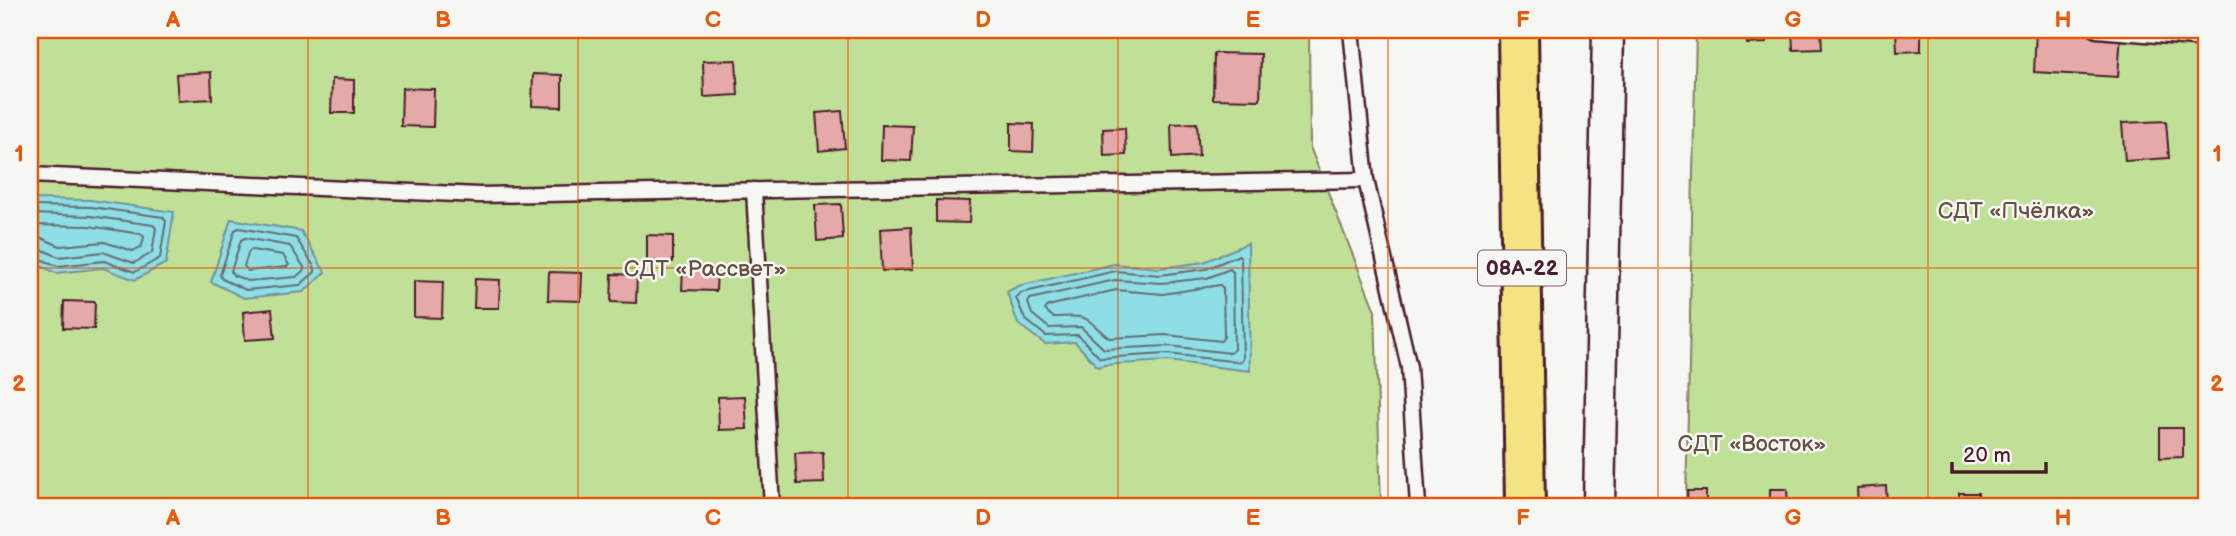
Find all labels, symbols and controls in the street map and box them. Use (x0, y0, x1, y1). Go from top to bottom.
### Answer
text: A (165, 6, 181, 34)
text: B (435, 6, 451, 34)
text: C (705, 6, 721, 34)
text: D (975, 6, 991, 34)
text: E (1246, 6, 1261, 34)
text: F (1516, 6, 1530, 34)
text: G (1785, 6, 1802, 34)
text: H (2054, 6, 2072, 34)
text: 1 (14, 140, 24, 168)
text: 1 (2212, 140, 2222, 168)
park label: СДТ «Пчёлка» (1938, 197, 2094, 225)
road number: 08А-22 (1478, 250, 1566, 286)
park label: СДТ «Рассвет» (624, 255, 786, 283)
text: 2 (12, 370, 26, 398)
text: 2 (2210, 370, 2224, 398)
park label: СДТ «Восток» (1678, 430, 1826, 458)
scale bar (1952, 431, 2047, 475)
text: 20 m (1963, 443, 2011, 468)
text: A (165, 504, 181, 532)
text: B (435, 504, 451, 532)
text: C (705, 504, 721, 532)
text: D (975, 504, 991, 532)
text: E (1246, 504, 1261, 532)
text: F (1516, 504, 1530, 532)
text: G (1785, 504, 1802, 532)
text: H (2054, 504, 2072, 532)

